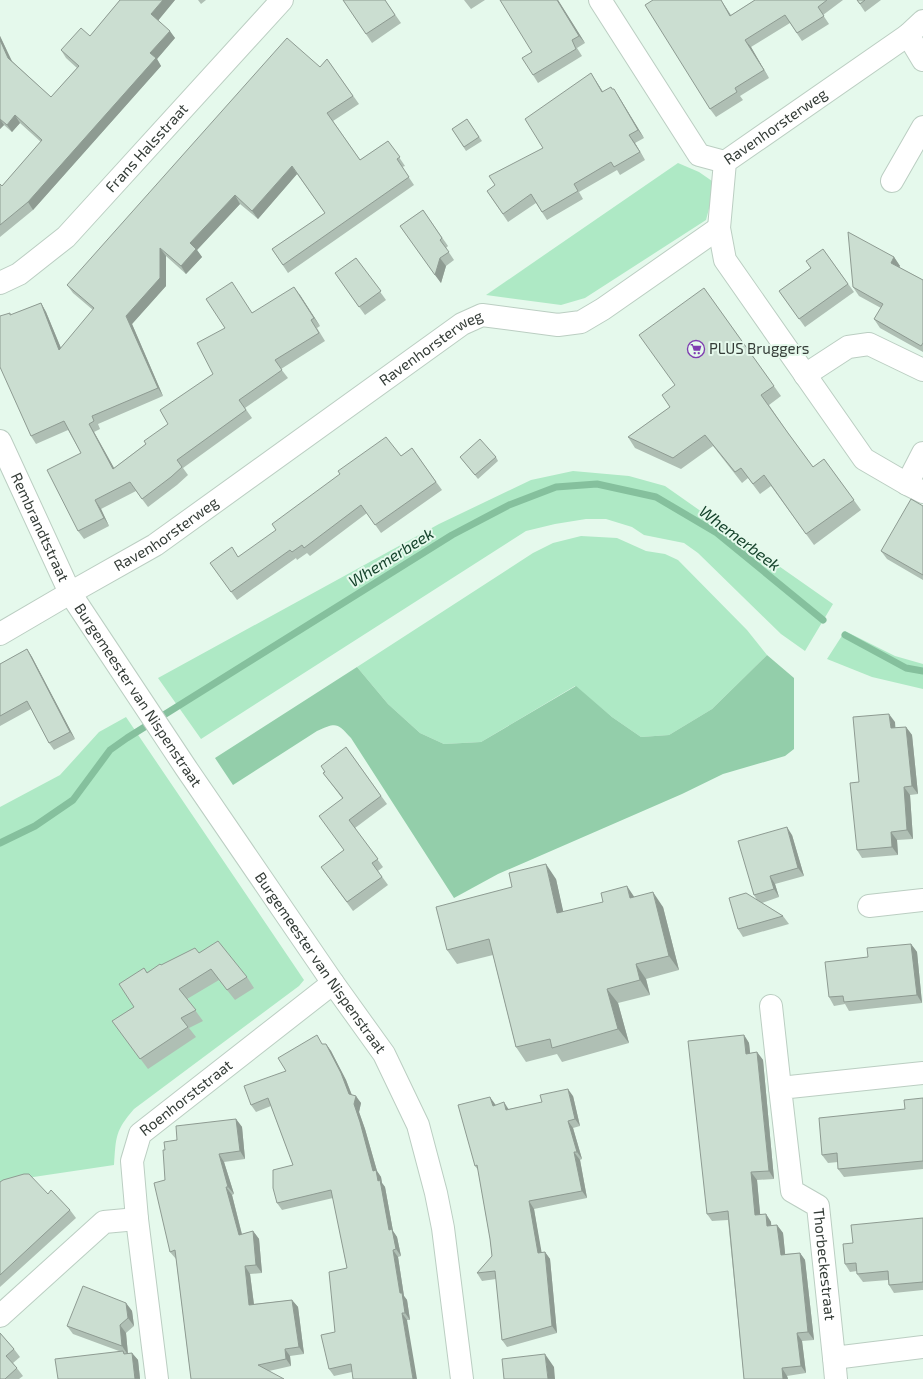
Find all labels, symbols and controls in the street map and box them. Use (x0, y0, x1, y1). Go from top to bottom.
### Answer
street label: Ravenhorsterweg (720, 84, 831, 168)
street label: Frans Halsstraat (101, 99, 191, 196)
street label: Ravenhorsterweg (375, 306, 486, 389)
supermarket icon: PLUS Bruggers (686, 339, 706, 359)
place label: PLUS Bruggers (709, 339, 809, 357)
street label: Rembrandtstraat (8, 470, 74, 584)
street label: Ravenhorsterweg (110, 492, 222, 574)
water label: Whemerbeek (696, 501, 785, 574)
water label: Whemerbeek (345, 523, 437, 590)
street label: Burgemeester van Nispenstraat (71, 599, 206, 790)
street label: Burgemeester van Nispenstraat (252, 868, 391, 1057)
street label: Roenhorststraat (135, 1055, 236, 1139)
street label: Thorbeckestraat (810, 1207, 840, 1321)

